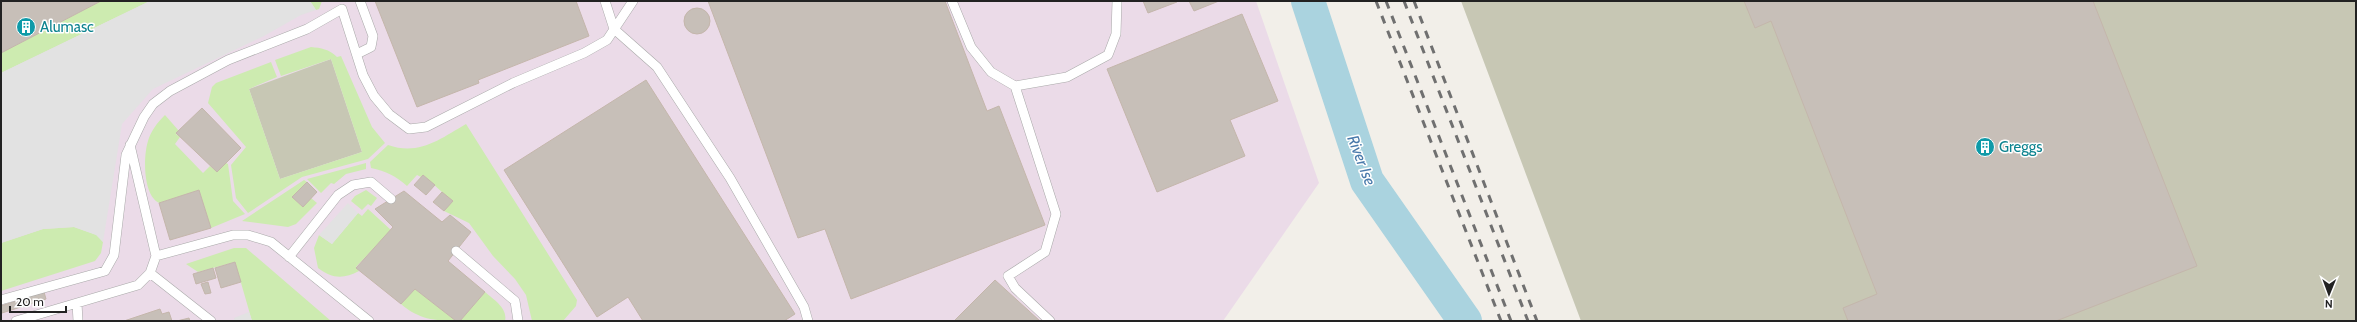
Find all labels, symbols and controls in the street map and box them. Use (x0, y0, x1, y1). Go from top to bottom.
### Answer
building icon: Alumasc (15, 16, 37, 38)
place label: Alumasc (40, 18, 94, 36)
water label: River Ise (1343, 132, 1380, 188)
building icon: Greggs (1974, 136, 1996, 158)
place label: Greggs (1999, 138, 2042, 156)
north arrow (2309, 274, 2349, 314)
scale bar (10, 288, 66, 314)
text: 20 m (16, 294, 44, 309)
text: N (2325, 297, 2333, 311)

